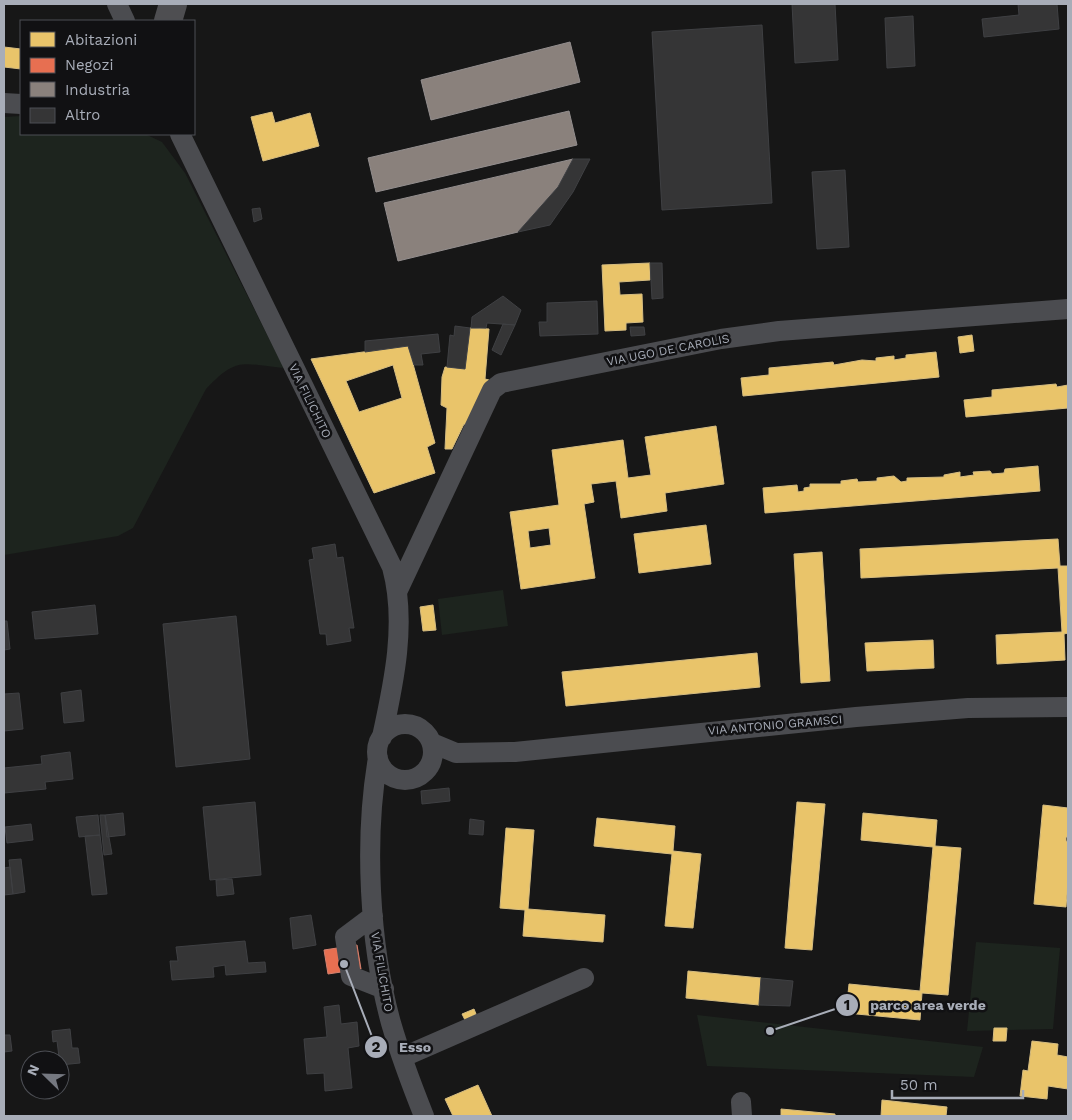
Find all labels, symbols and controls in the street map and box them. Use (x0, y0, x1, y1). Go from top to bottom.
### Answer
legend (20, 20, 195, 135)
text: Abitazioni (65, 31, 137, 49)
text: Negozi (65, 56, 113, 74)
text: Industria (65, 81, 131, 99)
text: Altro (65, 106, 100, 124)
street label: VIA UGO DE CAROLIS (605, 331, 731, 369)
street label: VIA FILICHITO (286, 362, 334, 440)
street label: VIA ANTONIO GRAMSCI (707, 712, 843, 738)
street label: VIA FILICHITO (368, 931, 396, 1013)
callout: parco area verde (835, 990, 996, 1019)
text: 1 (844, 996, 850, 1014)
text: parco area verde (870, 997, 986, 1013)
callout: Esso (364, 1033, 441, 1062)
text: 2 (372, 1038, 381, 1056)
text: Esso (399, 1039, 431, 1055)
north arrow (20, 1050, 70, 1100)
text: N (24, 1062, 42, 1078)
scale bar (892, 1068, 1023, 1100)
text: 50 m (900, 1076, 937, 1094)

